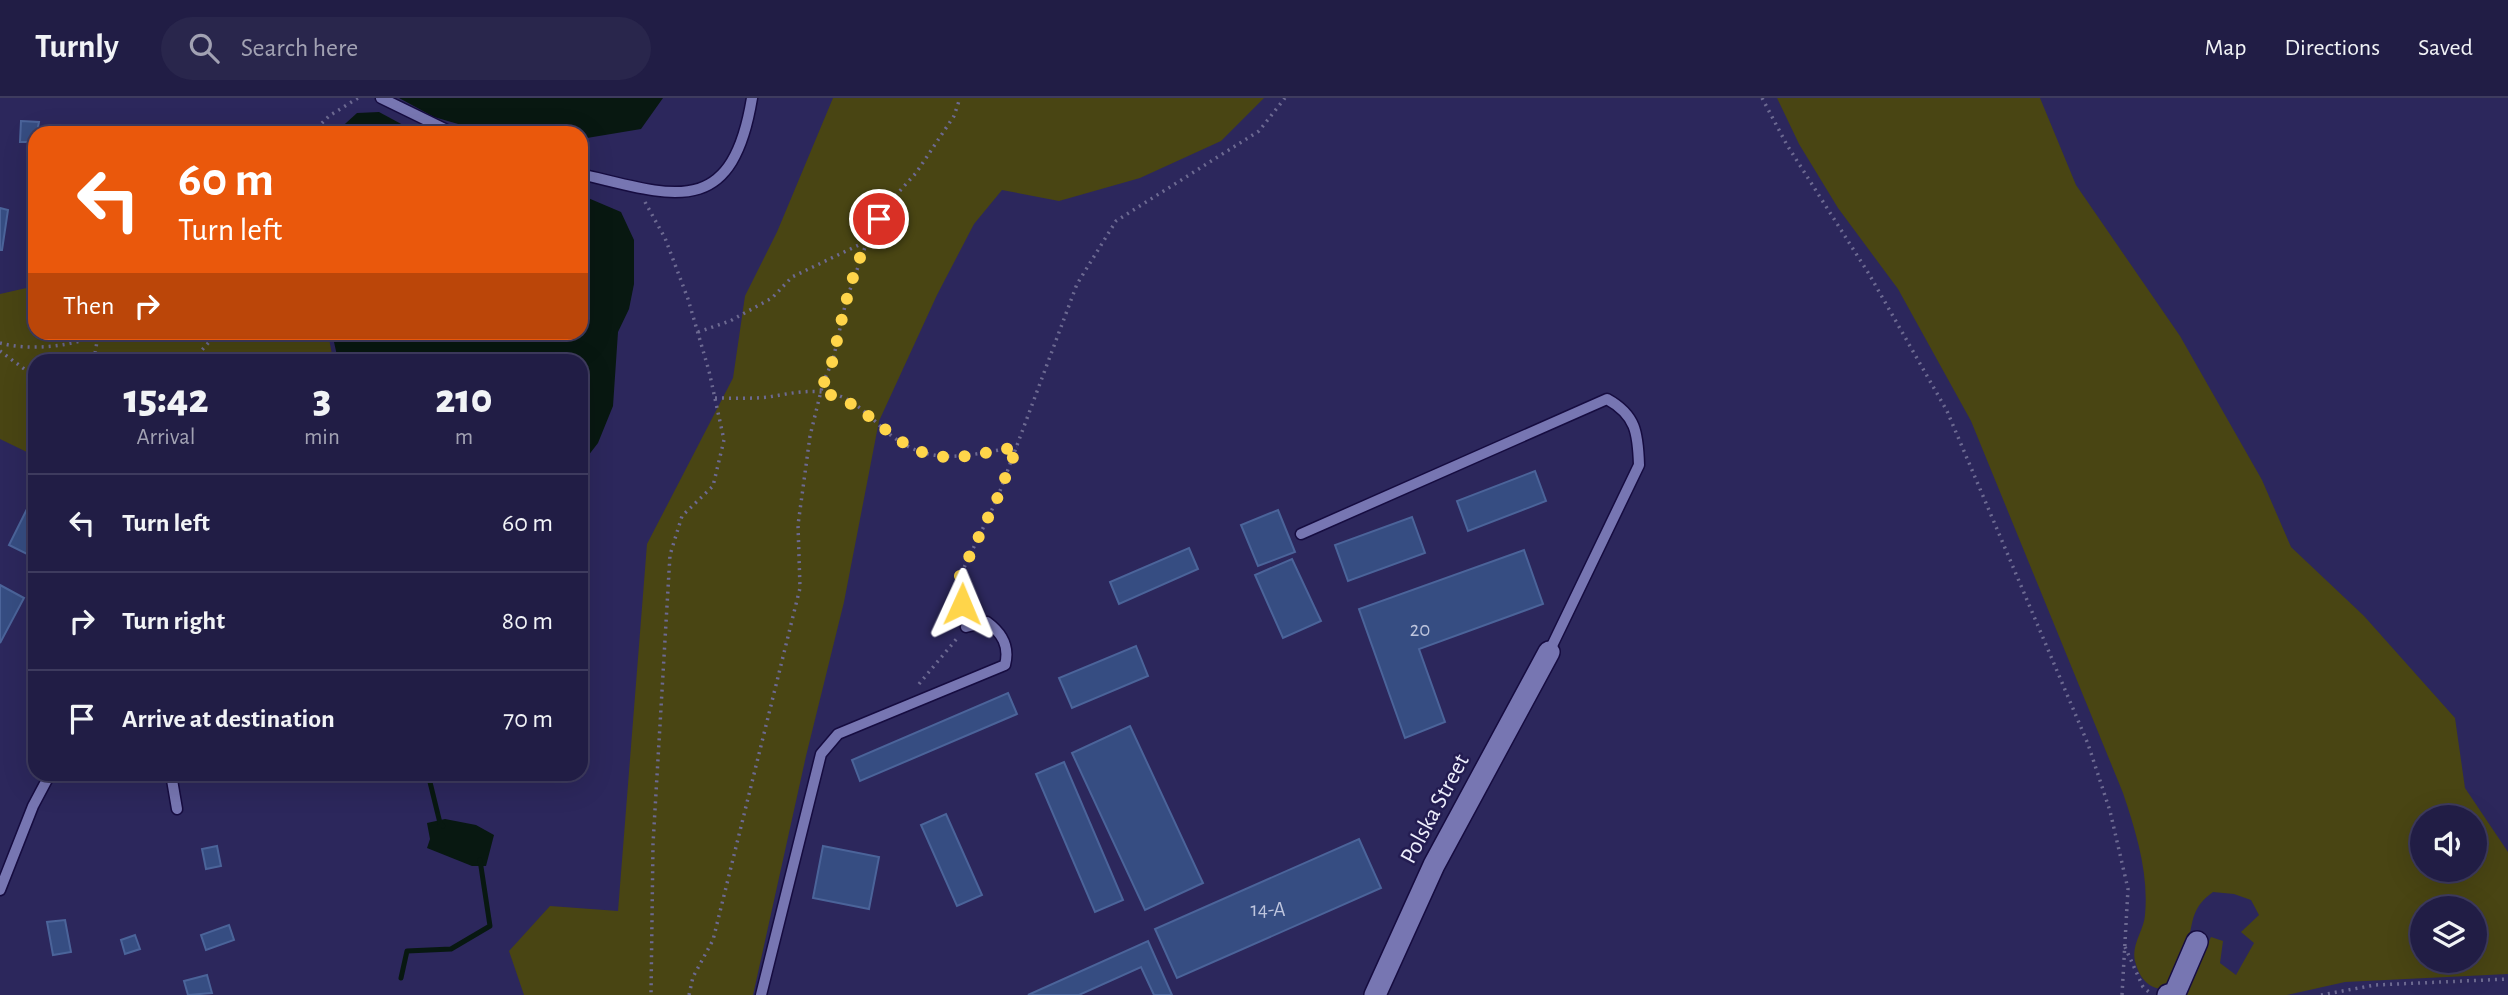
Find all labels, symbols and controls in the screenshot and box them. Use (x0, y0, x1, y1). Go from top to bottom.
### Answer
search box (161, 17, 651, 80)
icon: search (185, 29, 223, 67)
text: Turnly (35, 31, 119, 64)
text: Search here (241, 35, 358, 61)
text: Map (2204, 36, 2246, 60)
text: Directions (2284, 36, 2380, 60)
text: Saved (2418, 36, 2473, 60)
icon: left (63, 154, 154, 245)
text: 60 m (178, 156, 274, 205)
pin (849, 189, 909, 249)
icon: arrive (860, 200, 898, 238)
text: Turn left (178, 214, 282, 246)
icon: right (128, 287, 166, 325)
text: Then (63, 293, 114, 319)
text: 15:42 (123, 378, 209, 420)
text: 3 (313, 378, 331, 420)
text: 210 (435, 378, 493, 420)
text: Arrival (136, 426, 196, 449)
text: min (304, 426, 340, 449)
text: m (455, 426, 473, 449)
icon: left (63, 504, 101, 542)
text: Turn left (122, 510, 210, 536)
text: 60 m (502, 510, 553, 536)
position arrow (925, 567, 999, 641)
icon: right (63, 602, 101, 640)
text: Turn right (122, 608, 225, 634)
text: 80 m (502, 608, 553, 634)
house number: 20 (1410, 619, 1430, 640)
icon: arrive (63, 700, 101, 738)
text: Arrive at destination (122, 706, 335, 732)
text: 70 m (503, 706, 553, 732)
street label: Polska Street (1396, 750, 1474, 868)
map controls (2410, 805, 2487, 973)
button: sound (2410, 805, 2487, 882)
button: layers (2410, 896, 2487, 973)
house number: 14-А (1250, 899, 1286, 920)

